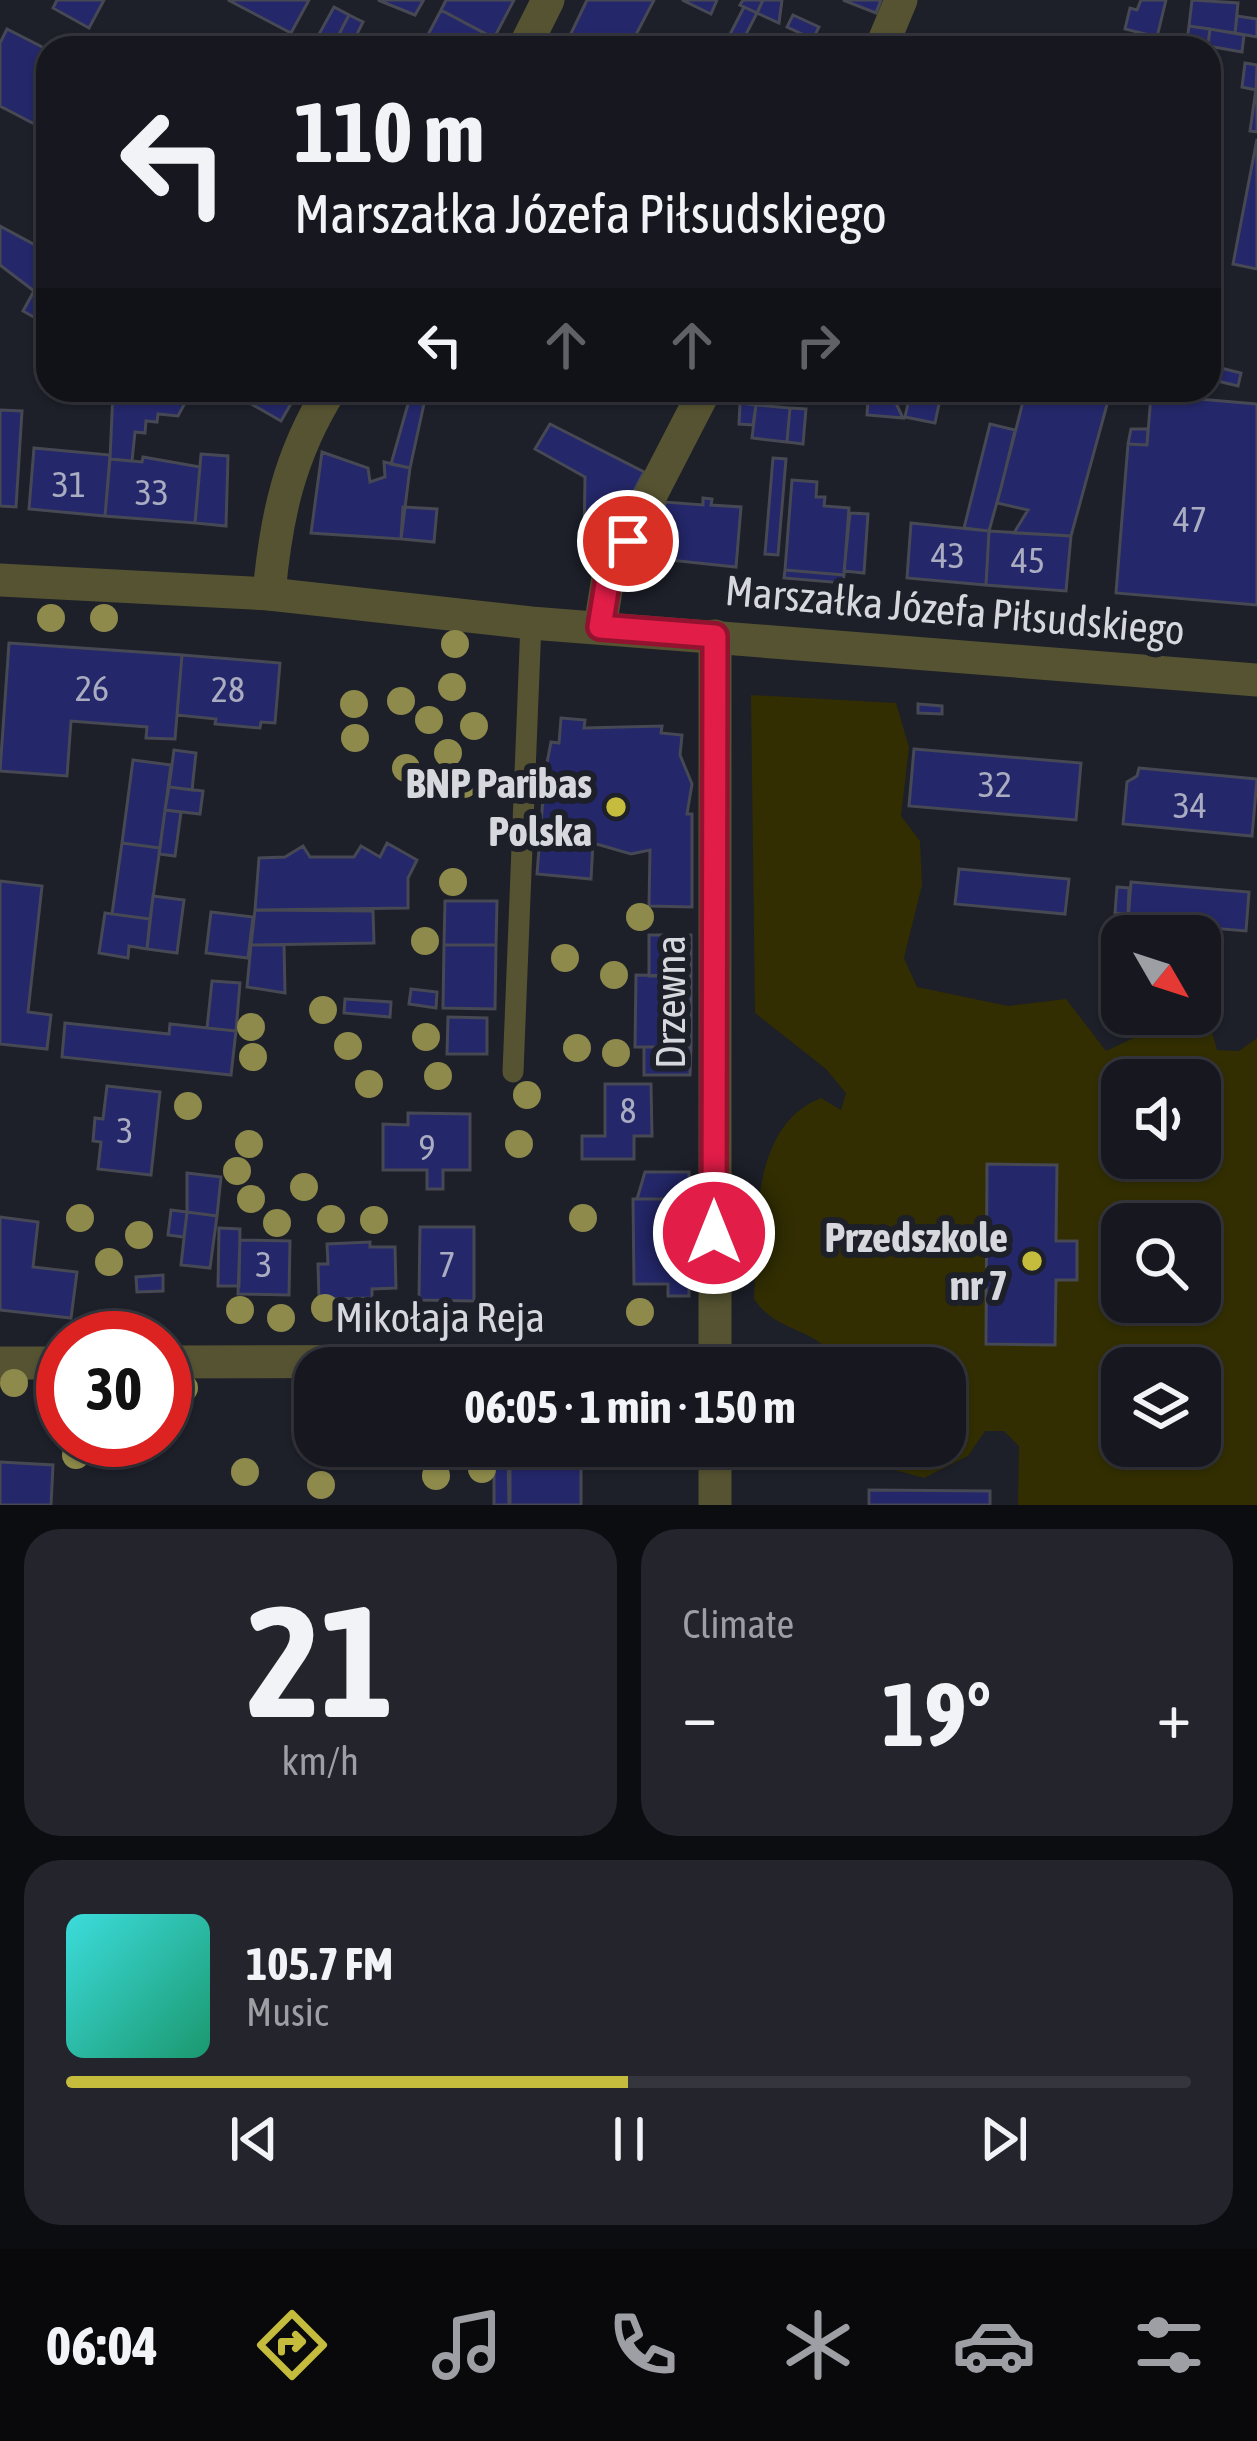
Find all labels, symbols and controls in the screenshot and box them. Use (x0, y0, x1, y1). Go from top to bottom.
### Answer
icon: left (96, 84, 252, 240)
text: 110 m (294, 84, 484, 180)
text: Marszałka Józefa Piłsudskiego (294, 183, 887, 244)
icon: left (407, 312, 473, 378)
icon: ahead (533, 312, 599, 378)
icon: ahead (659, 312, 725, 378)
icon: right (785, 312, 851, 378)
house number: 31 (52, 463, 86, 505)
house number: 33 (135, 471, 169, 513)
pin (577, 490, 679, 592)
house number: 47 (1173, 498, 1207, 540)
icon: arrive (595, 508, 661, 574)
house number: 43 (931, 534, 965, 576)
house number: 45 (1011, 539, 1045, 581)
street label: Marszałka Józefa Piłsudskiego (723, 566, 1187, 654)
house number: 26 (75, 667, 109, 709)
house number: 28 (211, 668, 245, 710)
place label: BNP Paribas Polska (405, 759, 592, 855)
house number: 32 (978, 763, 1012, 805)
house number: 34 (1173, 784, 1207, 826)
marker: BNP Paribas Polska (603, 794, 629, 820)
north arrow (1101, 915, 1221, 1035)
map controls (1101, 915, 1221, 1467)
street label: Drzewna (646, 935, 694, 1069)
button: sound (1101, 1059, 1221, 1179)
house number: 8 (620, 1089, 636, 1131)
house number: 3 (117, 1109, 133, 1151)
house number: 9 (419, 1126, 435, 1168)
position arrow (651, 1170, 777, 1296)
button: search (1101, 1203, 1221, 1323)
place label: Przedszkole nr 7 (824, 1213, 1008, 1309)
house number: 3 (256, 1243, 272, 1285)
house number: 7 (439, 1243, 455, 1285)
marker: Przedszkole nr 7 (1019, 1248, 1045, 1274)
street label: Mikołaja Reja (335, 1293, 545, 1341)
speed limit sign: 30 (36, 1311, 192, 1467)
button: layers (1101, 1347, 1221, 1467)
text: 06:05 · 1 min · 150 m (464, 1381, 796, 1433)
text: 21 (247, 1571, 394, 1750)
text: Climate (683, 1602, 794, 1646)
text: 19° (882, 1662, 991, 1765)
text: − (683, 1676, 717, 1752)
text: + (1157, 1676, 1191, 1752)
text: km/h (282, 1739, 359, 1783)
text: 105.7 FM (246, 1938, 393, 1990)
text: Music (246, 1990, 328, 2034)
icon: previous (221, 2106, 287, 2172)
icon: pause (596, 2106, 662, 2172)
icon: next (971, 2106, 1037, 2172)
icon: directions (250, 2303, 334, 2387)
icon: music (425, 2303, 509, 2387)
icon: phone (601, 2303, 685, 2387)
icon: climate (776, 2303, 860, 2387)
icon: car (952, 2303, 1036, 2387)
icon: filters (1127, 2303, 1211, 2387)
text: 06:04 (46, 2315, 158, 2376)

